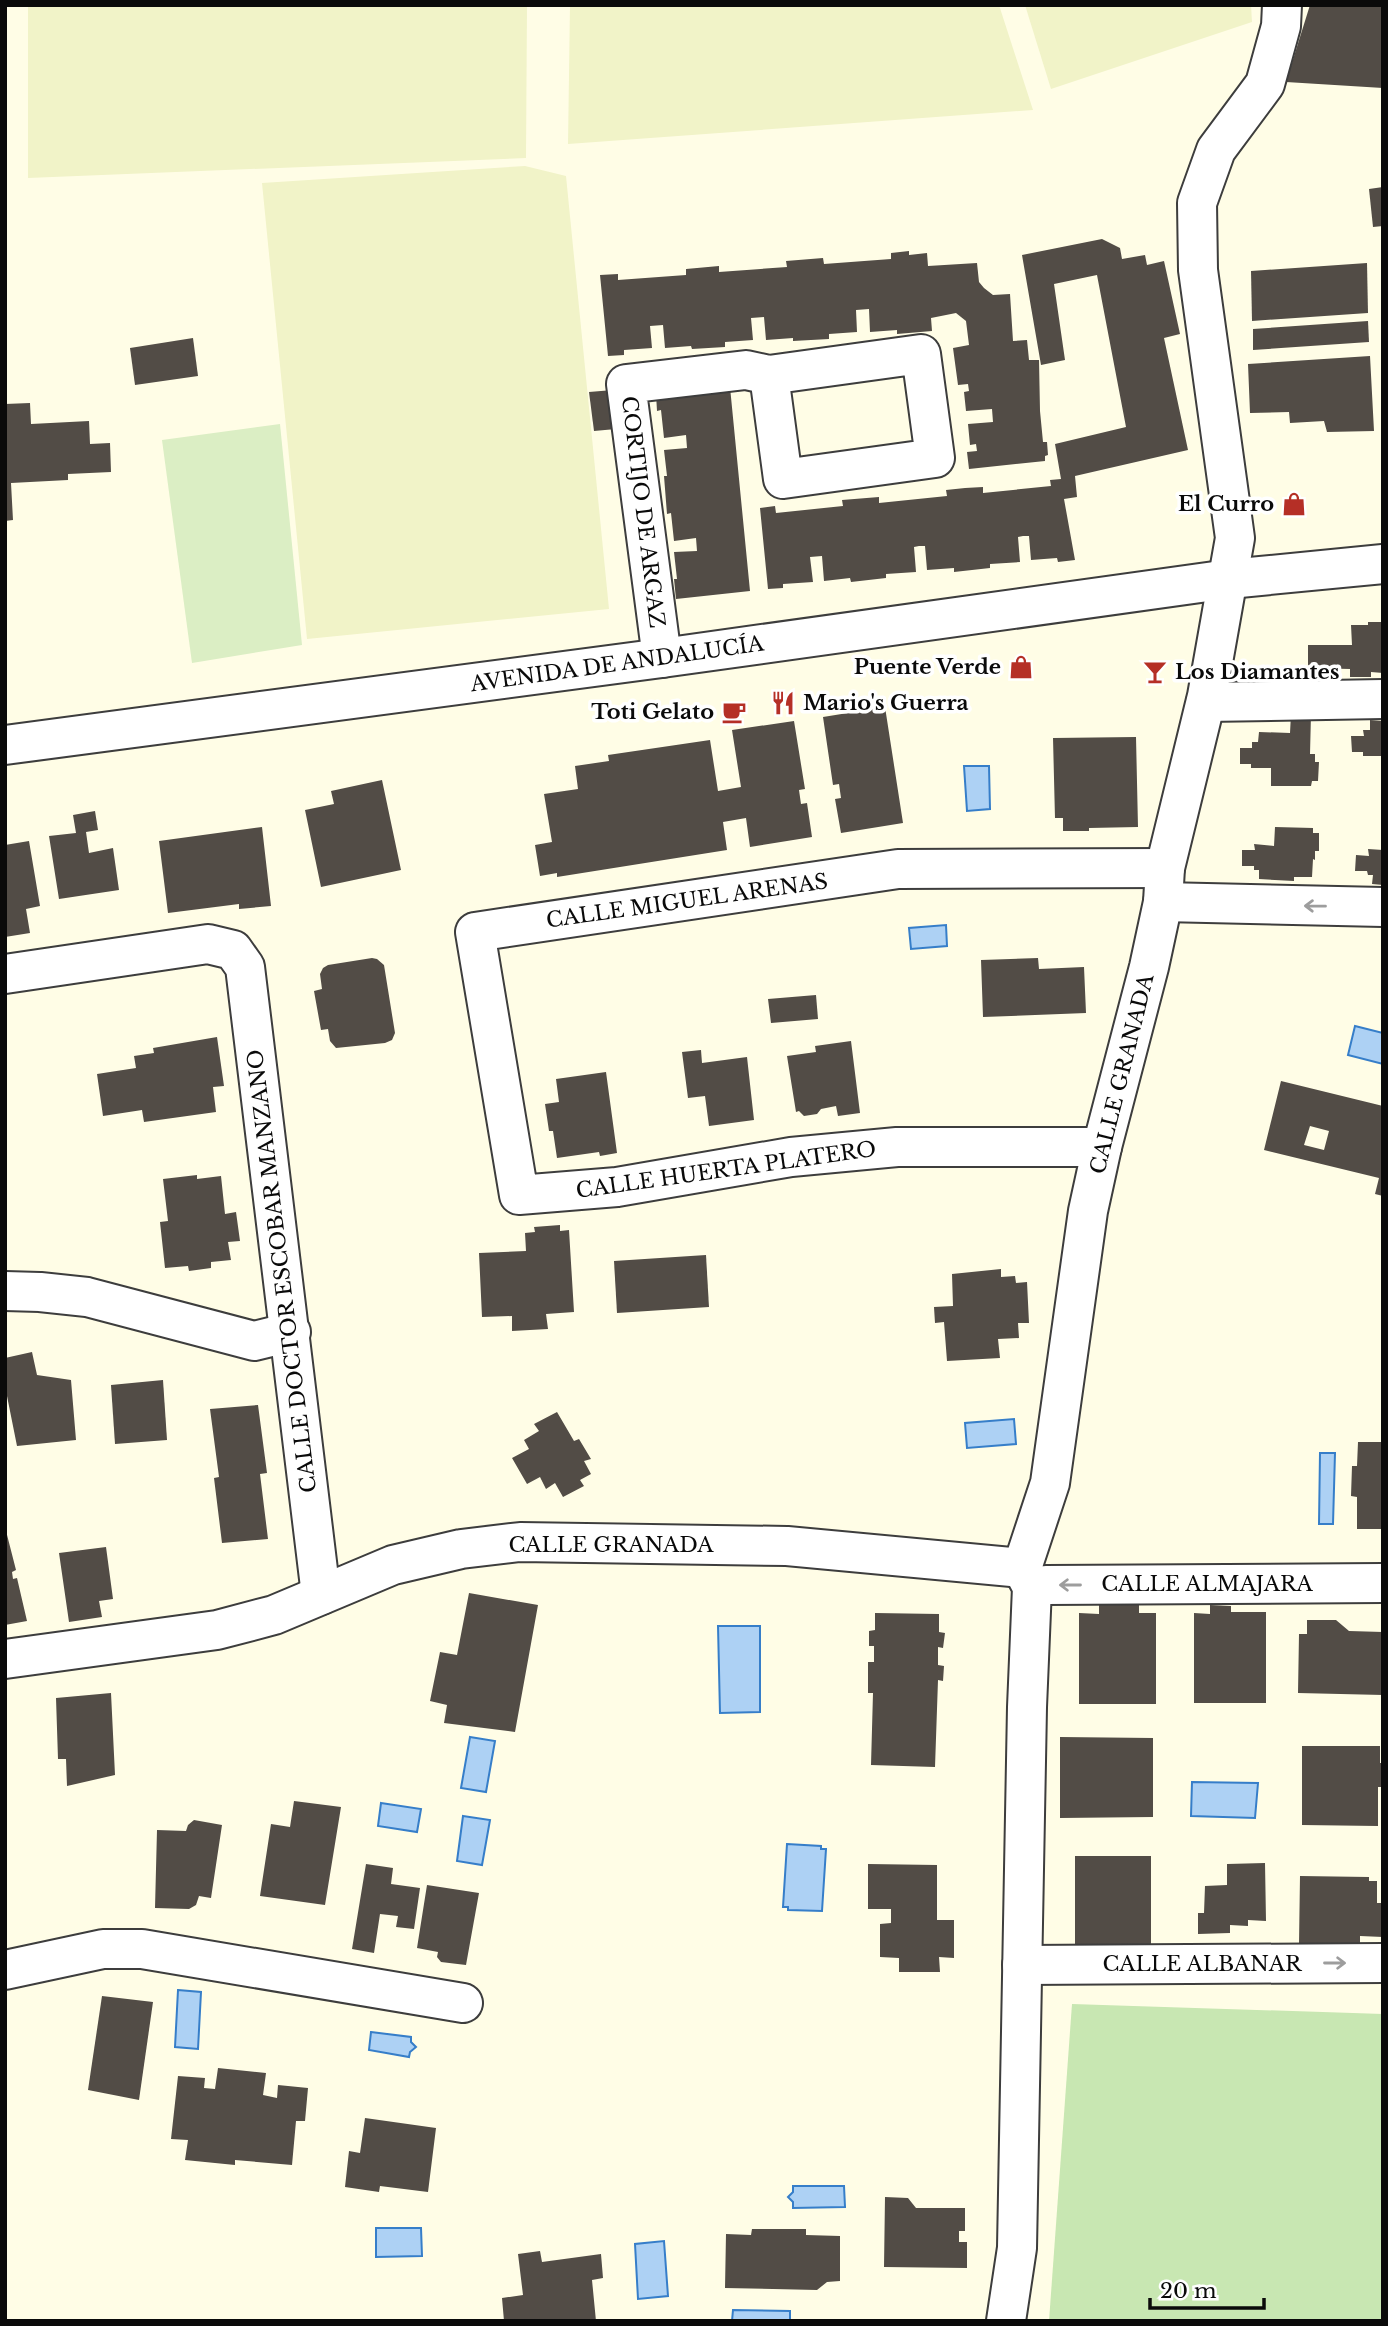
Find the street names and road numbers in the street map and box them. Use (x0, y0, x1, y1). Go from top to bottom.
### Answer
street label: CORTIJO DE ARGAZ (616, 394, 670, 630)
street label: AVENIDA DE ANDALUCÍA (468, 630, 766, 698)
street label: CALLE MIGUEL ARENAS (545, 868, 829, 934)
street label: CALLE GRANADA (1085, 971, 1160, 1177)
street label: CALLE DOCTOR ESCOBAR MANZANO (242, 1048, 322, 1494)
street label: CALLE HUERTA PLATERO (574, 1136, 878, 1204)
street label: CALLE GRANADA (509, 1532, 714, 1558)
street label: CALLE ALMAJARA (1101, 1571, 1314, 1597)
street label: CALLE ALBANAR (1103, 1951, 1303, 1977)

